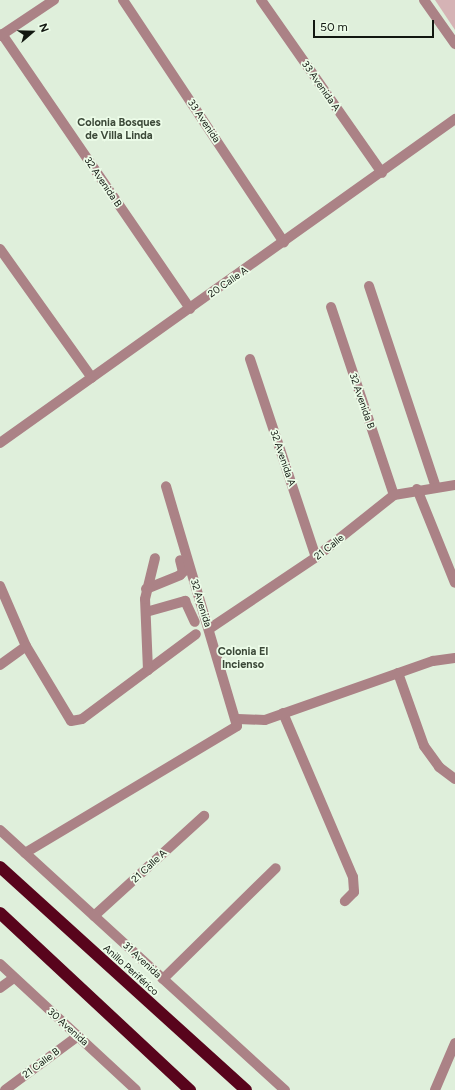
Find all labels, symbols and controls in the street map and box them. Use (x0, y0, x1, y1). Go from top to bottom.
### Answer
north arrow (12, 12, 52, 52)
scale bar (315, 12, 436, 38)
text: 50 m (320, 20, 348, 34)
text: N (36, 21, 51, 34)
street label: 33 Avenida A (299, 59, 343, 113)
street label: 33 Avenida (185, 97, 223, 145)
district label: Colonia Bosques de Villa Linda (77, 117, 161, 143)
street label: 32 Avenida B (82, 155, 124, 209)
street label: 20 Calle A (206, 264, 250, 300)
street label: 32 Avenida B (347, 372, 377, 430)
street label: 32 Avenida A (268, 428, 298, 488)
street label: 21 Calle (312, 532, 346, 562)
street label: 32 Avenida (188, 578, 214, 628)
district label: Colonia El Incienso (218, 646, 268, 672)
street label: 21 Calle A (129, 847, 169, 885)
street label: 31 Avenida (120, 939, 164, 981)
street label: Anillo Periférico (101, 942, 161, 998)
street label: 30 Avenida (45, 1006, 91, 1048)
street label: 21 Calle B (20, 1045, 62, 1081)

